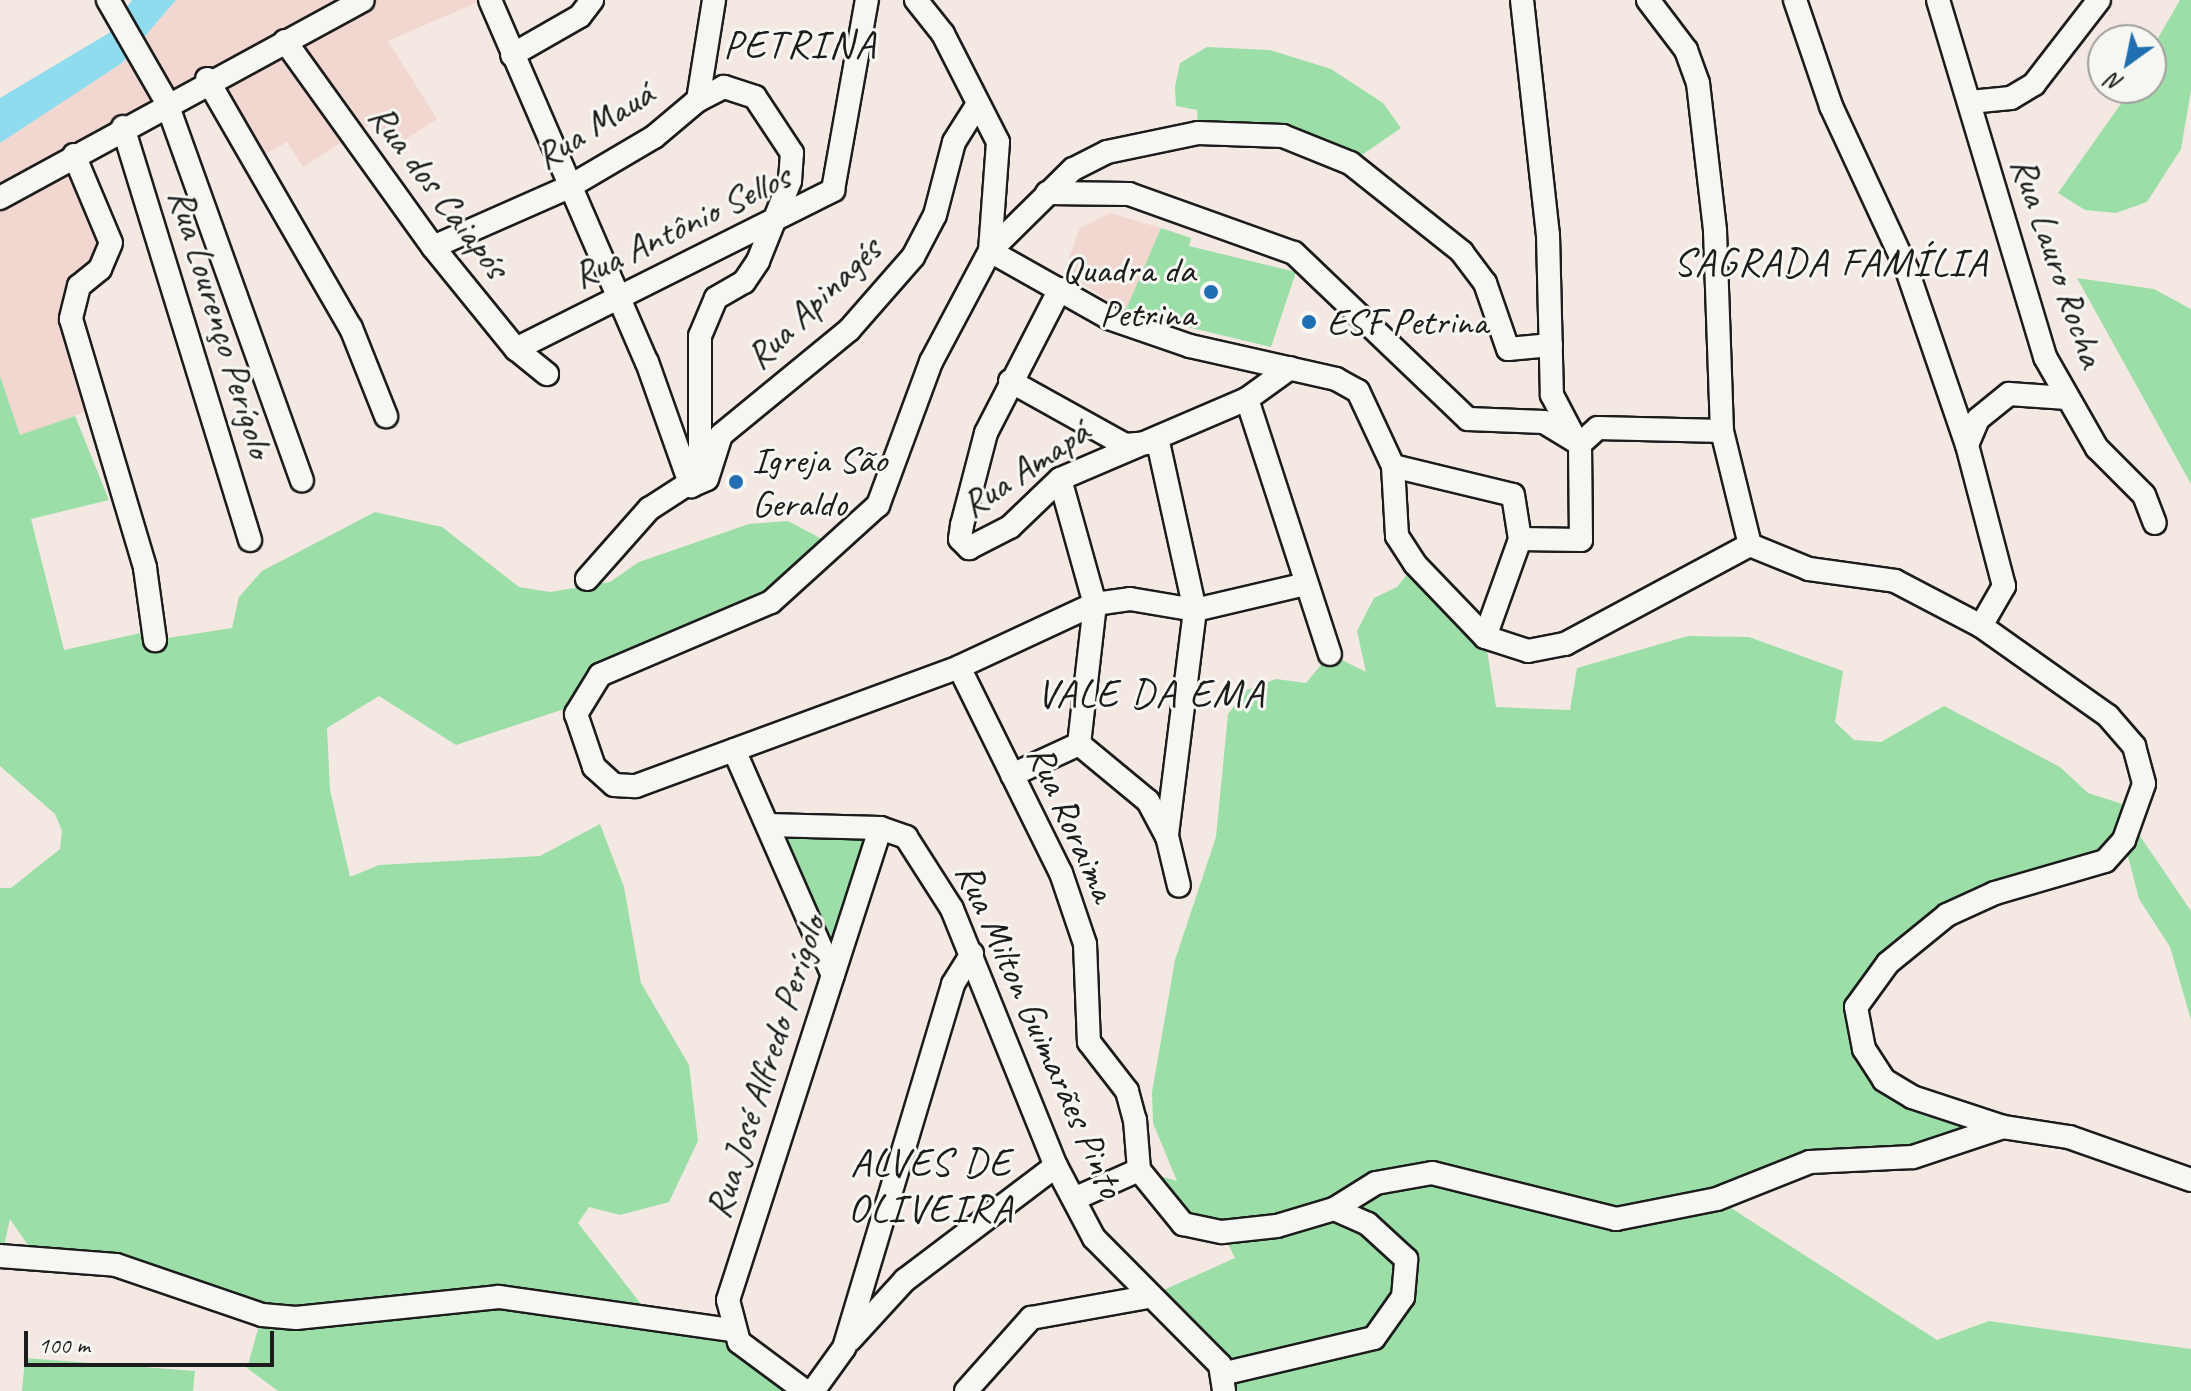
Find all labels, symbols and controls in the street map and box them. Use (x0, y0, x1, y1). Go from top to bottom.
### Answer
district label: PETRINA (724, 20, 876, 68)
north arrow (2087, 24, 2167, 104)
text: N (2102, 67, 2128, 98)
street label: Rua Mauá (526, 71, 662, 179)
street label: Rua dos Caiapós (359, 95, 519, 287)
street label: Rua Lauro Rocha (2001, 150, 2115, 374)
street label: Rua Antônio Sellos (565, 154, 797, 298)
street label: Rua Lourenço Perígolo (159, 184, 283, 462)
street label: Rua Apinagés (736, 228, 890, 378)
district label: SAGRADA FAMÍLIA (1674, 238, 1988, 286)
place label: Quadra da Petrina (1062, 247, 1195, 336)
marker: Quadra da Petrina (1202, 283, 1220, 301)
place label: ESF Petrina (1327, 299, 1487, 345)
marker: ESF Petrina (1298, 311, 1320, 333)
street label: Rua Amapá (952, 408, 1098, 528)
place label: Igreja São Geraldo (752, 437, 887, 526)
marker: Igreja São Geraldo (727, 473, 745, 491)
district label: VALE DA EMA (1037, 669, 1265, 717)
street label: Rua Roraima (1017, 737, 1127, 909)
street label: Rua Milton Guimarães Pinto (946, 856, 1134, 1204)
street label: Rua José Alfredo Perígolo (695, 911, 835, 1223)
district label: ALVES DE OLIVEIRA (848, 1138, 1014, 1232)
scale bar (28, 1315, 278, 1365)
text: 100 m (38, 1330, 90, 1360)

